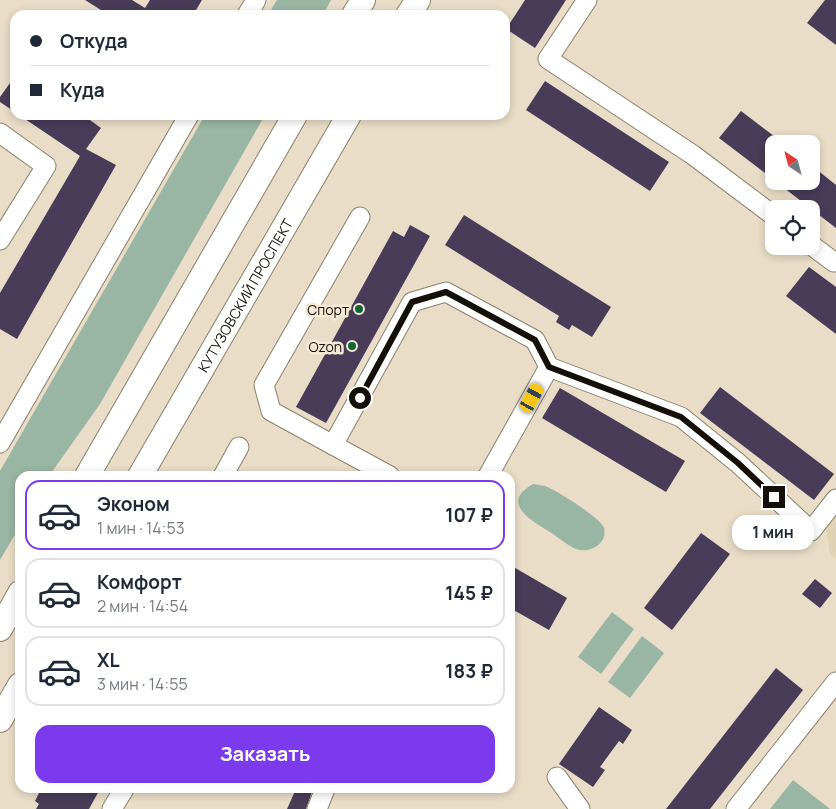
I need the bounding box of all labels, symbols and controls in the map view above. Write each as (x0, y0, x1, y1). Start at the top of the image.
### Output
text: Откуда (60, 28, 128, 54)
text: Куда (60, 77, 105, 103)
north arrow (765, 135, 820, 190)
map controls (765, 135, 820, 255)
button: locate (765, 200, 820, 255)
street label: КУТУЗОВСКИЙ ПРОСПЕКТ (193, 214, 297, 375)
place label: Спорт (307, 300, 349, 319)
marker: Спорт (353, 303, 365, 315)
place label: Ozon (308, 337, 342, 356)
marker: Ozon (346, 340, 358, 352)
car (518, 381, 545, 415)
route start (349, 387, 371, 409)
route end (763, 486, 785, 508)
text: Эконом (97, 491, 170, 517)
icon: car (37, 493, 82, 538)
text: 107 ₽ (445, 502, 493, 528)
callout: 1 мин (733, 514, 815, 550)
text: 1 мин · 14:53 (97, 517, 185, 539)
text: 1 мин (752, 521, 794, 543)
text: Комфорт (97, 569, 182, 595)
icon: car (37, 571, 82, 616)
text: 145 ₽ (445, 580, 493, 606)
text: 2 мин · 14:54 (97, 595, 188, 617)
text: XL (97, 647, 120, 673)
icon: car (37, 649, 82, 694)
text: 183 ₽ (445, 658, 493, 684)
text: 3 мин · 14:55 (97, 673, 188, 695)
button: Заказать (35, 725, 495, 783)

